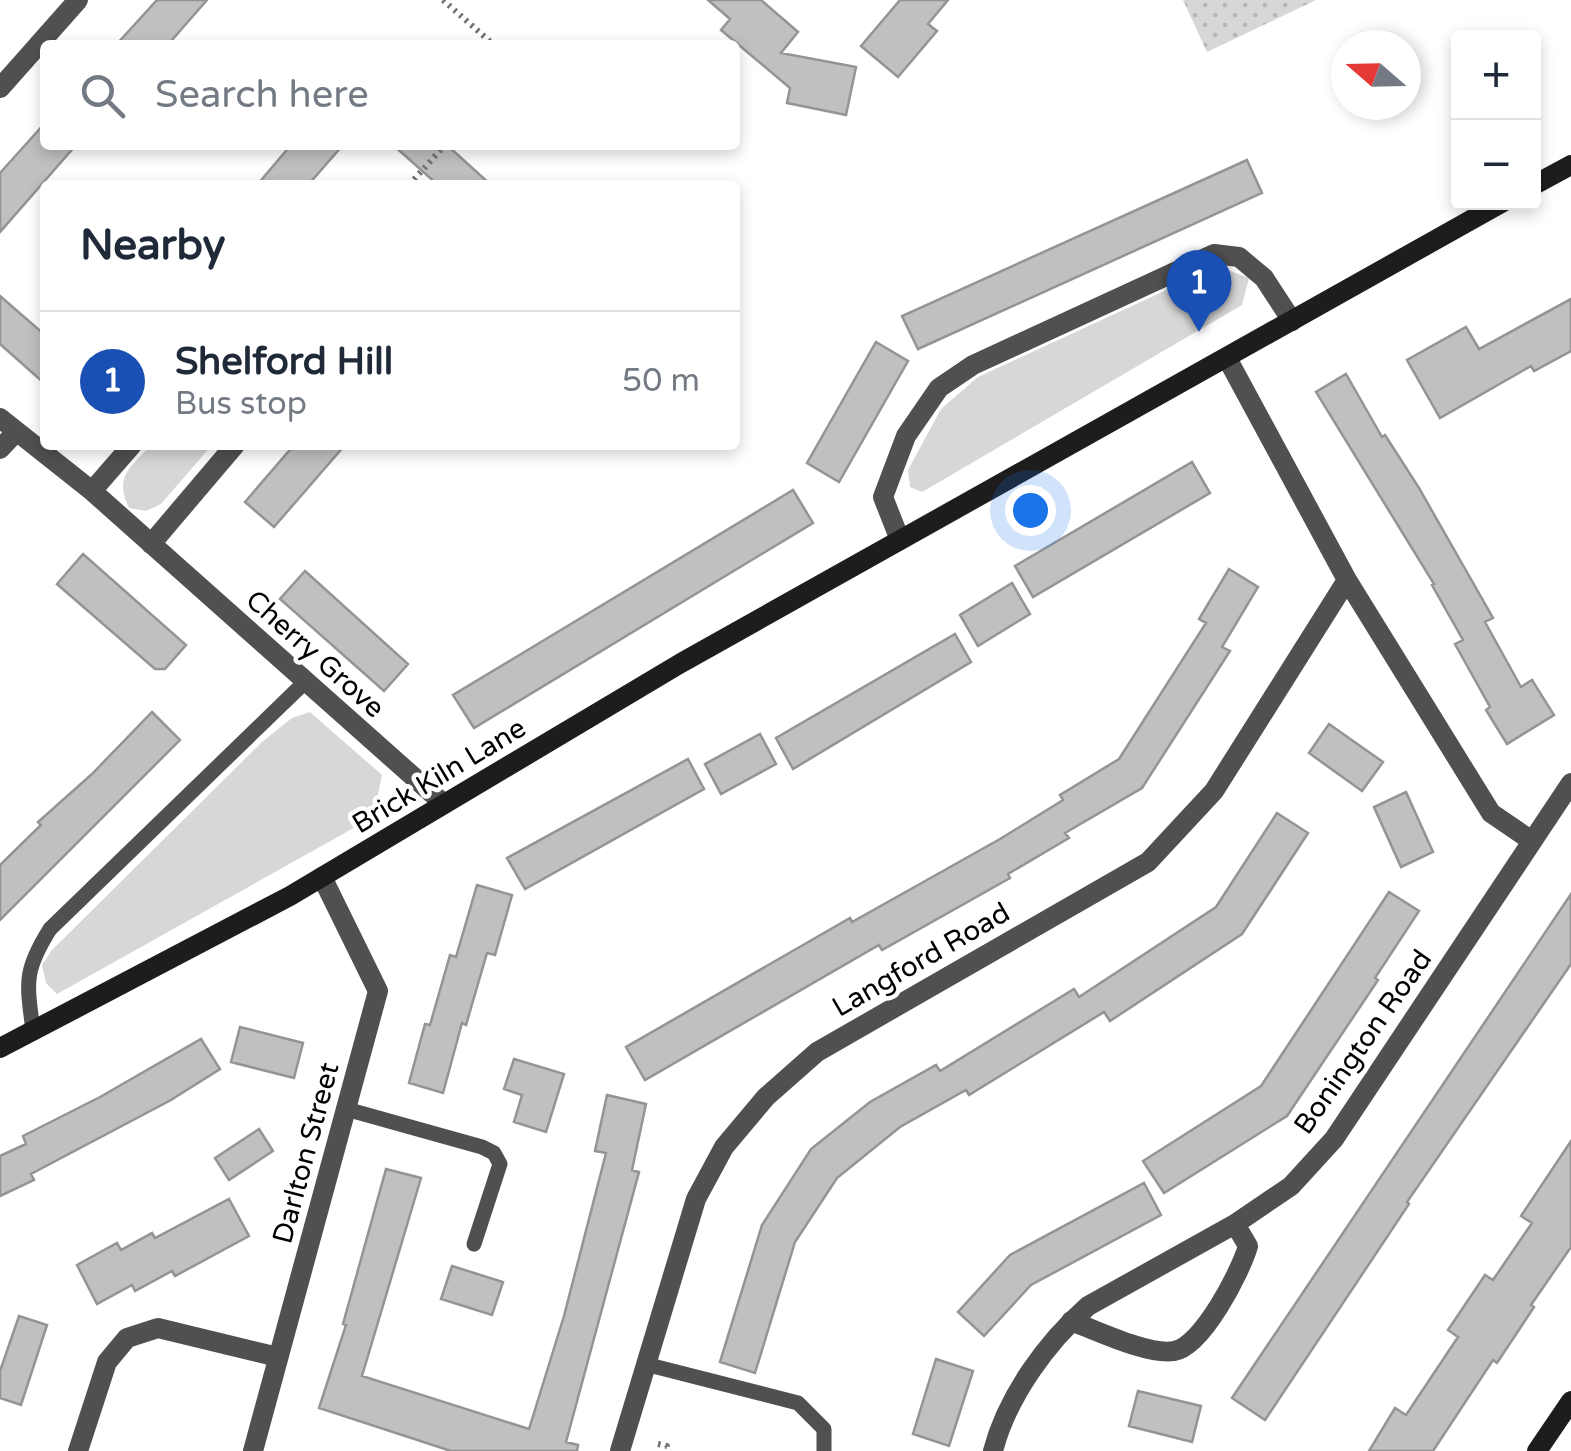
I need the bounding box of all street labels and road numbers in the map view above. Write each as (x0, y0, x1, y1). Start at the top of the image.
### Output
street label: Cherry Grove (239, 583, 391, 725)
street label: Brick Kiln Lane (346, 711, 532, 841)
street label: Langford Road (826, 896, 1016, 1024)
street label: Bonington Road (1287, 943, 1439, 1141)
street label: Darlton Street (266, 1058, 347, 1247)

